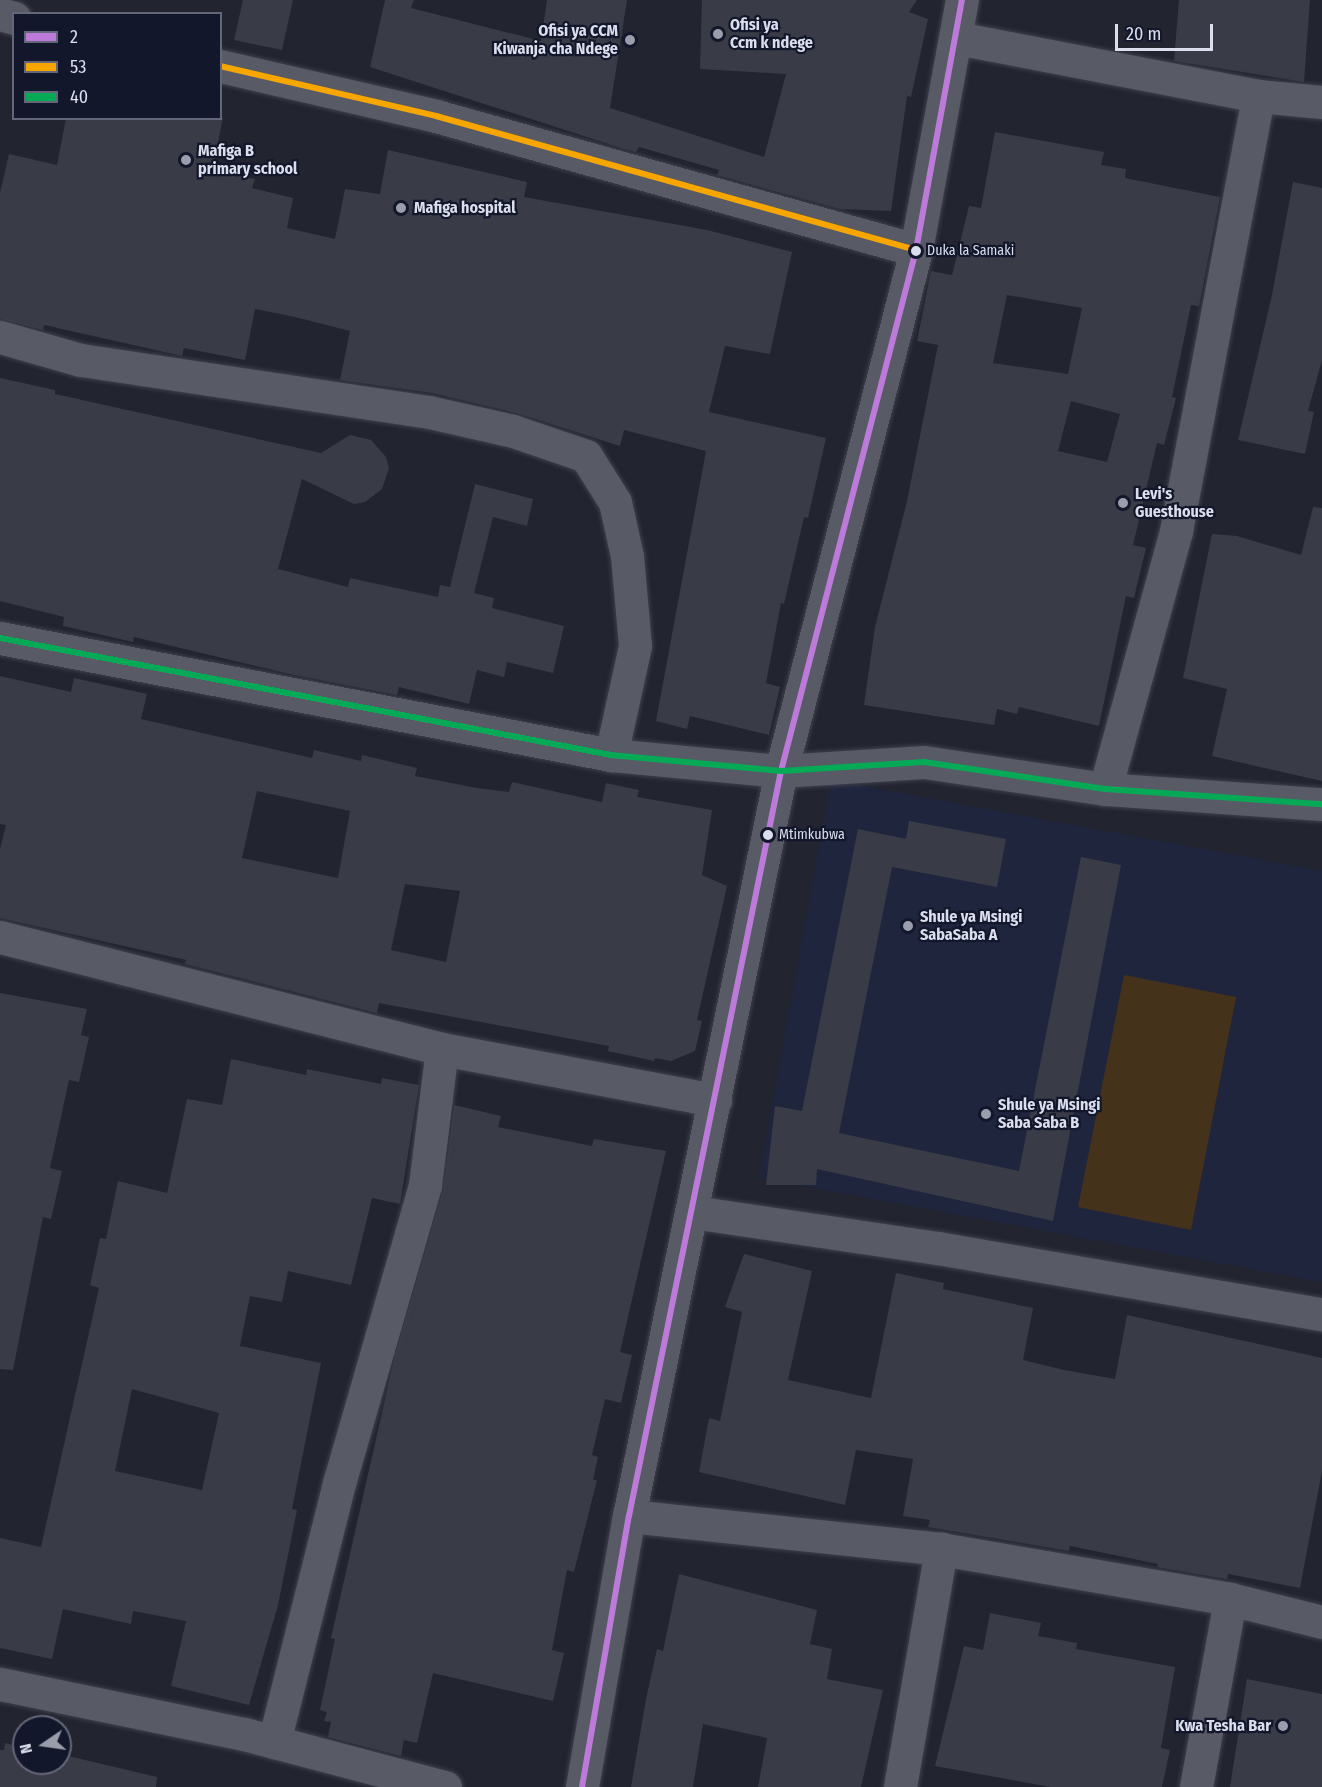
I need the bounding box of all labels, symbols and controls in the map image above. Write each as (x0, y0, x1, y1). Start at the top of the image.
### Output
legend (12, 12, 222, 120)
scale bar (1118, 12, 1216, 50)
place label: Ofisi ya Ccm k ndege (730, 15, 813, 53)
place label: Ofisi ya CCM Kiwanja cha Ndege (493, 21, 618, 59)
text: 20 m (1126, 23, 1161, 45)
text: 2 (70, 26, 78, 48)
marker: Ofisi ya Ccm k ndege (711, 27, 725, 41)
marker: Ofisi ya CCM Kiwanja cha Ndege (623, 33, 637, 47)
text: 53 (70, 56, 86, 78)
text: 40 (70, 86, 88, 108)
place label: Mafiga B primary school (198, 141, 297, 179)
marker: Mafiga B primary school (179, 153, 193, 167)
place label: Mafiga hospital (414, 198, 516, 218)
marker: Mafiga hospital (392, 199, 410, 217)
place label: Duka la Samaki (927, 243, 1014, 259)
marker: Duka la Samaki (910, 245, 922, 257)
place label: Levi's Guesthouse (1135, 484, 1214, 522)
marker: Levi's Guesthouse (1116, 496, 1130, 510)
place label: Mtimkubwa (779, 827, 845, 843)
marker: Mtimkubwa (762, 829, 774, 841)
place label: Shule ya Msingi SabaSaba A (920, 907, 1022, 945)
marker: Shule ya Msingi SabaSaba A (901, 919, 915, 933)
place label: Shule ya Msingi Saba Saba B (998, 1095, 1100, 1133)
marker: Shule ya Msingi Saba Saba B (979, 1107, 993, 1121)
north arrow (12, 1715, 72, 1775)
place label: Kwa Tesha Bar (1175, 1716, 1271, 1736)
marker: Kwa Tesha Bar (1276, 1719, 1290, 1733)
text: N (16, 1742, 36, 1756)

